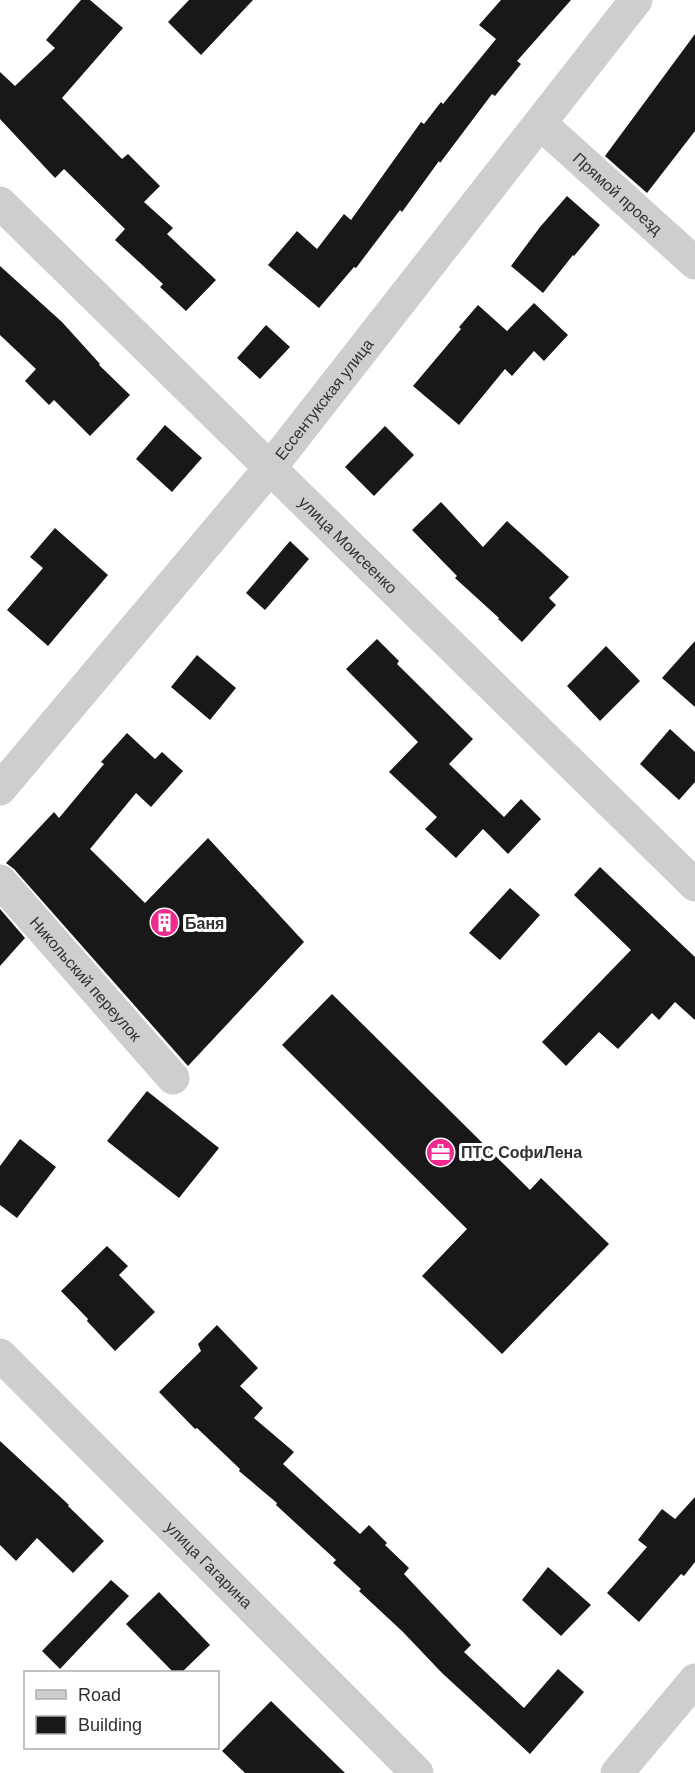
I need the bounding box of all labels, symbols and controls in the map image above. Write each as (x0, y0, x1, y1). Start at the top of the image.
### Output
street label: Прямой проезд (570, 149, 666, 239)
street label: Ессентукская улица (272, 336, 377, 463)
street label: улица Моисеенко (295, 493, 401, 597)
building icon: Баня (148, 907, 180, 939)
street label: Никольский переулок (26, 913, 145, 1045)
place label: Баня (185, 915, 224, 932)
office icon: ПТС СофиЛена (424, 1136, 456, 1168)
place label: ПТС СофиЛена (461, 1144, 582, 1161)
street label: улица Гагарина (162, 1518, 255, 1612)
legend (24, 1671, 219, 1749)
text: Road (78, 1685, 121, 1705)
text: Building (78, 1715, 142, 1735)

